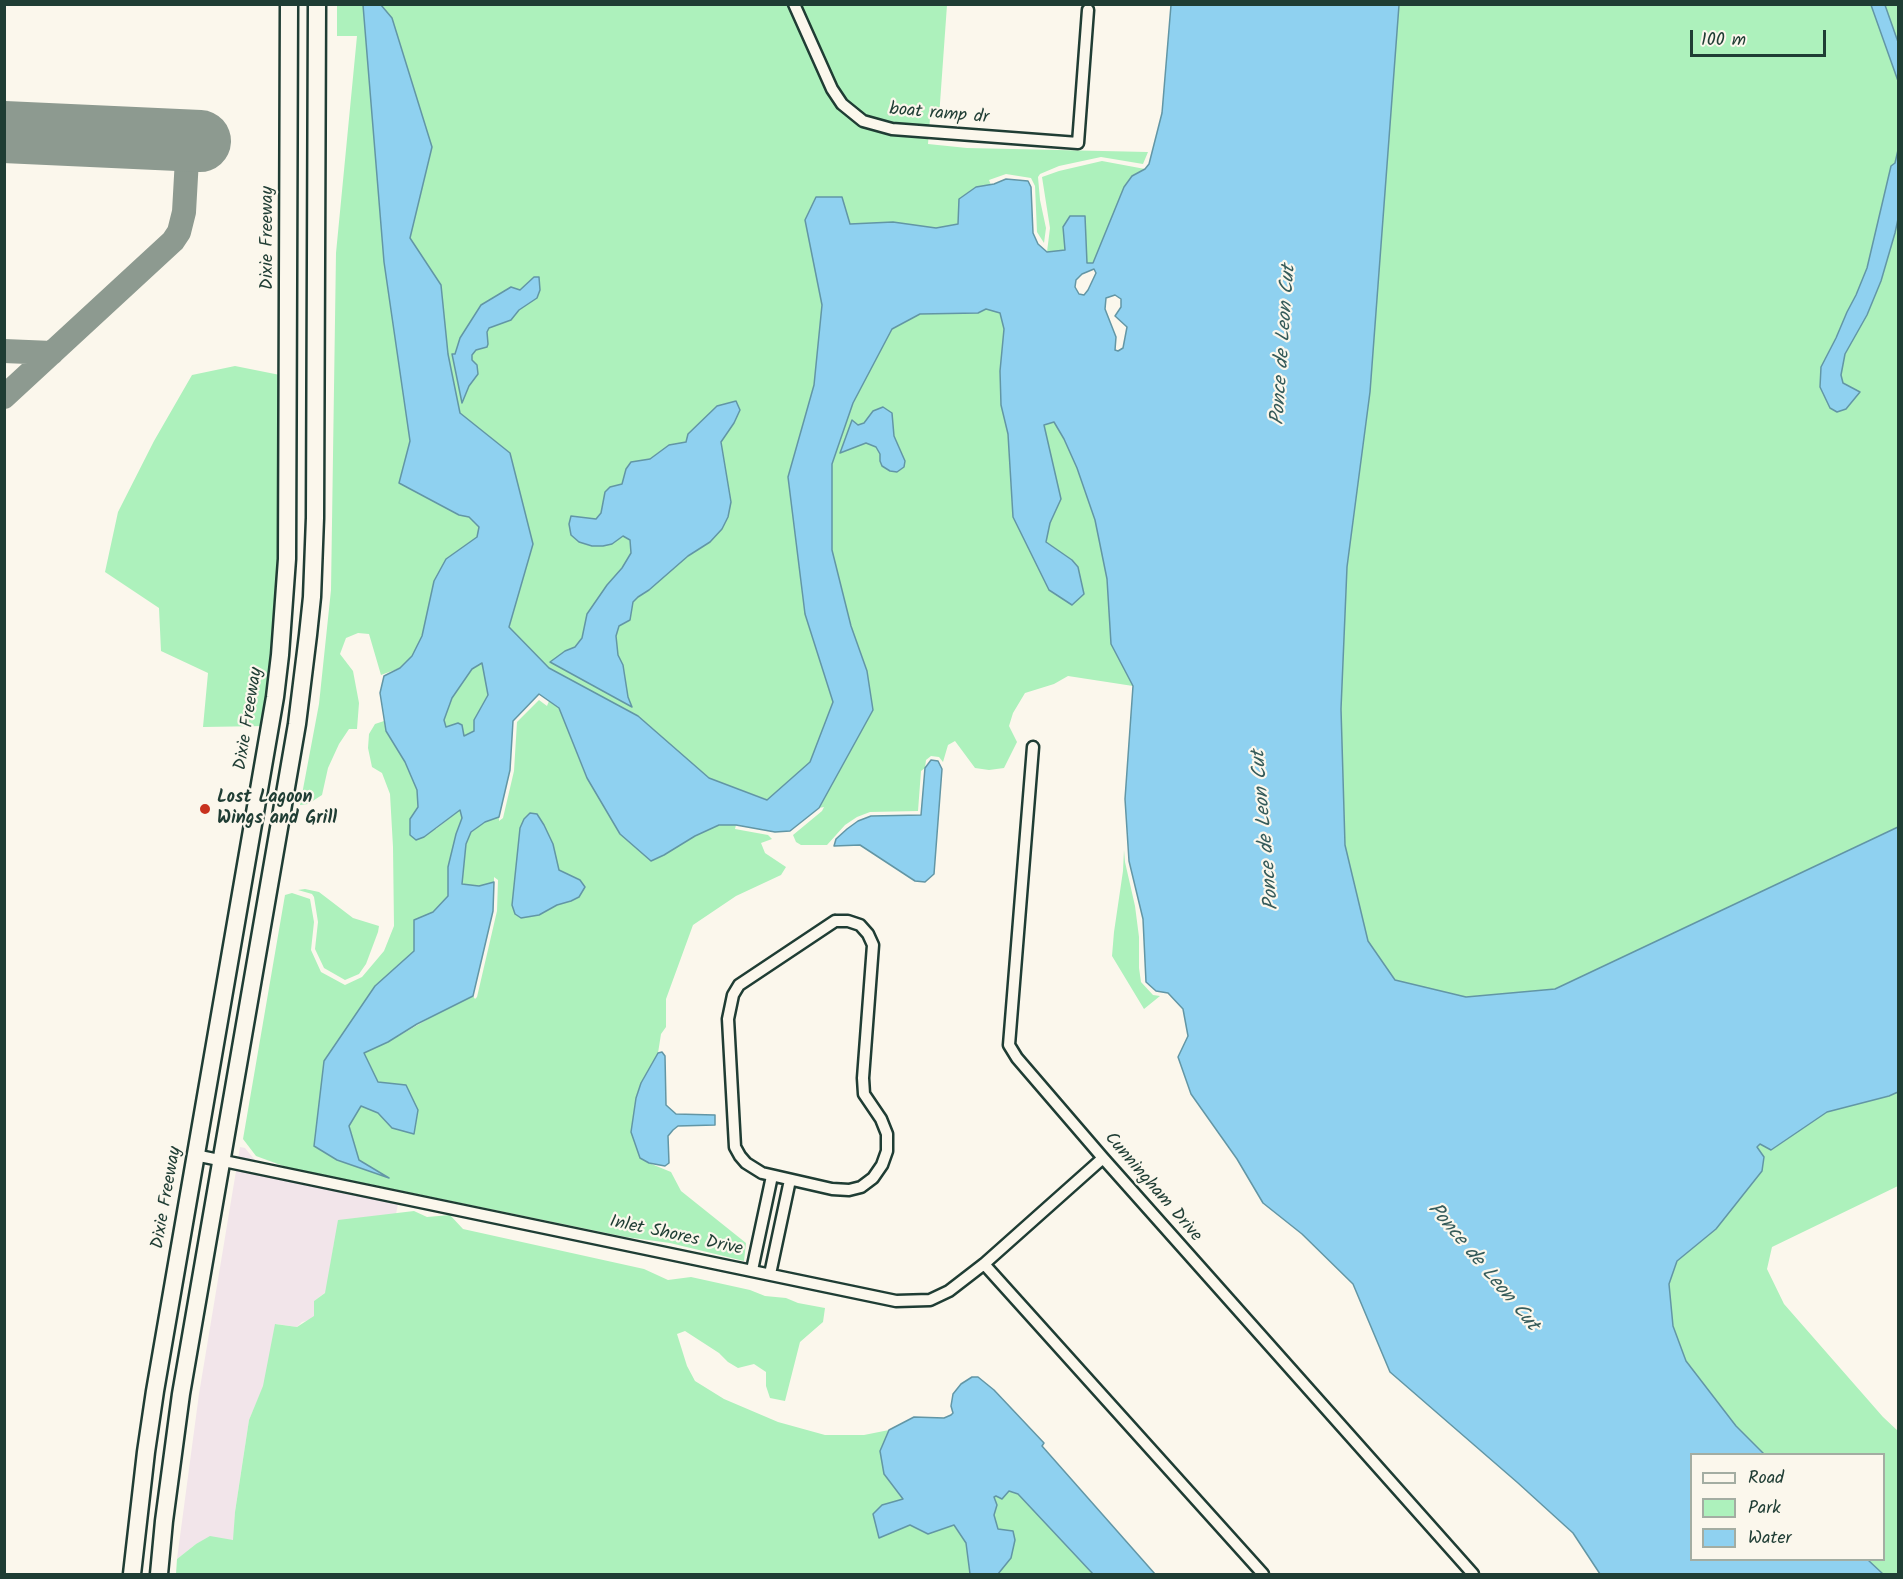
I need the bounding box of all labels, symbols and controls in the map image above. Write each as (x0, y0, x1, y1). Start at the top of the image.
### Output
scale bar (1693, 18, 1830, 56)
text: 100 m (1701, 26, 1746, 55)
street label: boat ramp dr (888, 100, 990, 130)
street label: Dixie Freeway (258, 186, 280, 290)
water label: Ponce de Leon Cut (1267, 264, 1303, 426)
street label: Dixie Freeway (231, 666, 269, 772)
water label: Ponce de Leon Cut (1248, 749, 1286, 911)
place label: Lost Lagoon Wings and Grill (217, 788, 337, 830)
marker: Lost Lagoon Wings and Grill (198, 802, 212, 816)
street label: Cunningham Drive (1099, 1129, 1205, 1247)
street label: Dixie Freeway (148, 1145, 188, 1251)
water label: Ponce de Leon Cut (1421, 1199, 1543, 1337)
street label: Inlet Shores Drive (607, 1212, 745, 1262)
legend (1690, 1453, 1885, 1561)
text: Road (1748, 1464, 1784, 1493)
text: Park (1748, 1494, 1781, 1523)
text: Water (1748, 1524, 1792, 1553)

